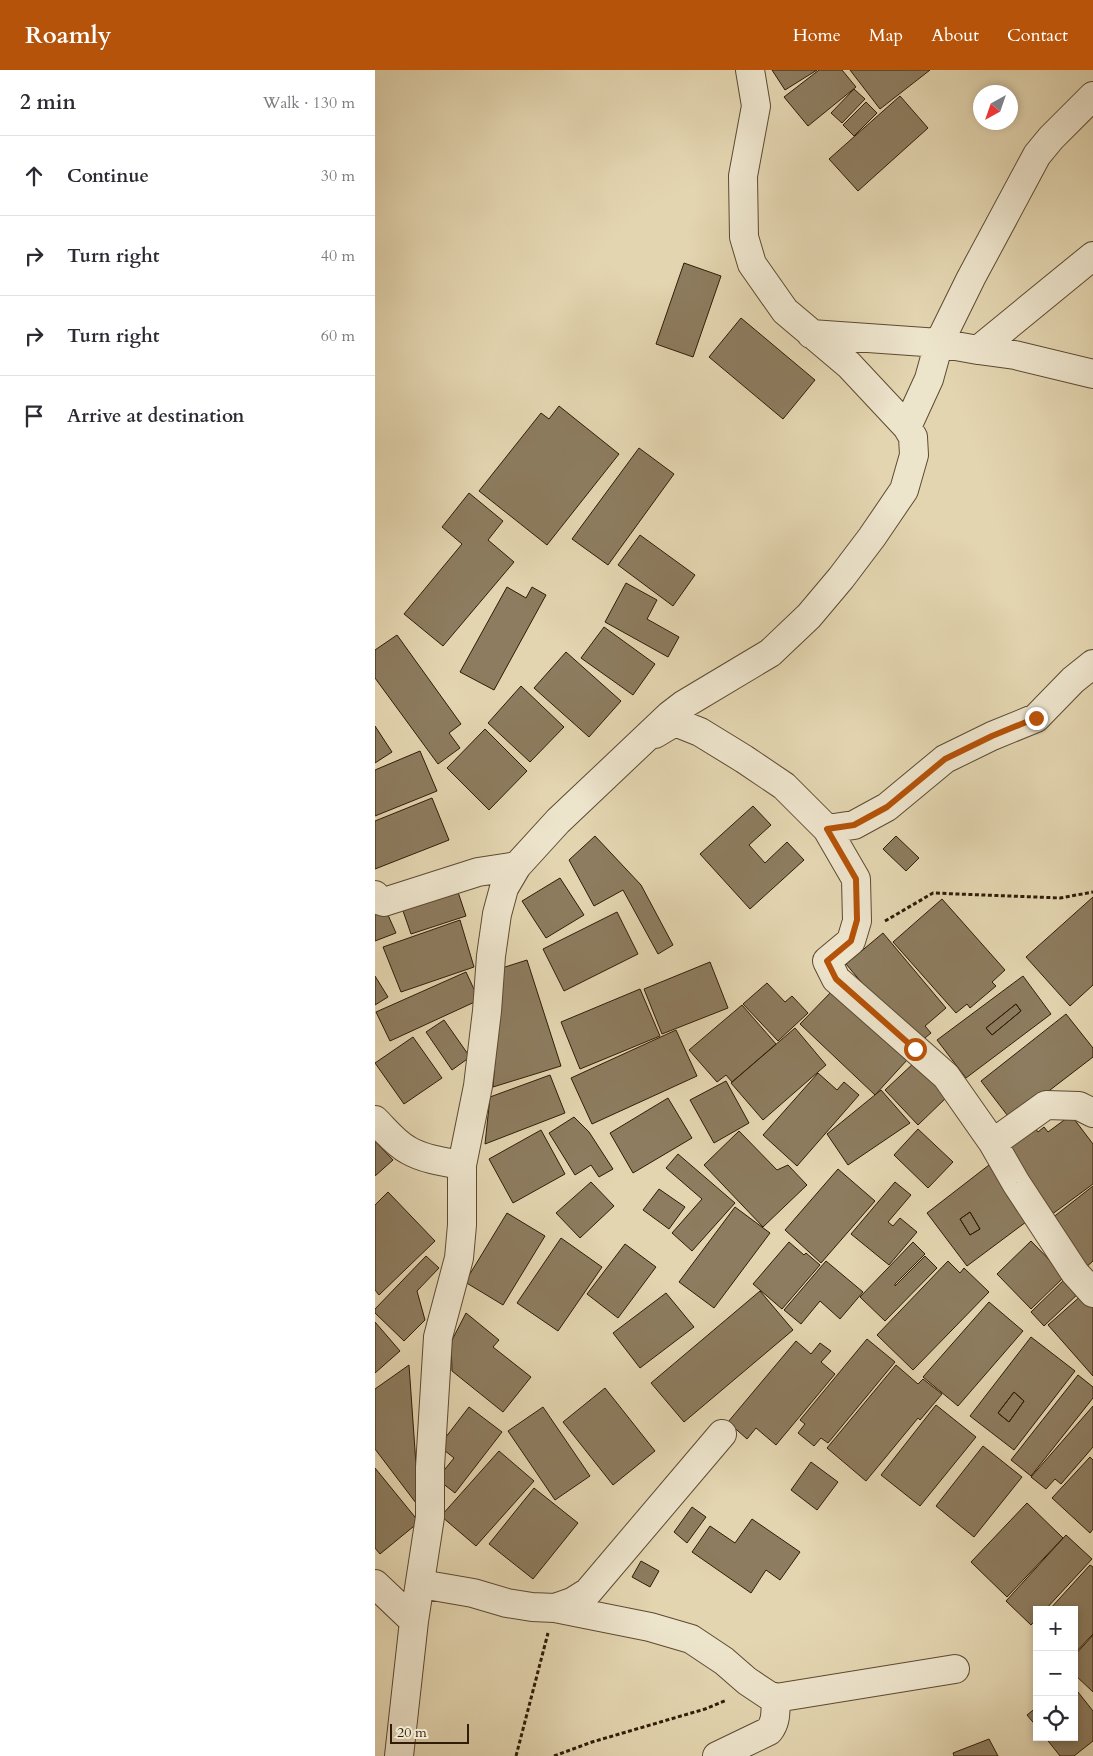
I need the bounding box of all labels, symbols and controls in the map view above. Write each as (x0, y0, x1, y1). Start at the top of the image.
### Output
text: Roamly (25, 19, 111, 52)
text: Home (793, 23, 841, 48)
text: Map (869, 23, 903, 48)
text: About (931, 23, 979, 48)
text: Contact (1007, 23, 1068, 48)
north arrow (973, 85, 1018, 130)
text: 2 min (20, 88, 76, 117)
text: Walk · 130 m (263, 92, 355, 114)
icon: ahead (20, 162, 48, 190)
text: Continue (67, 163, 149, 189)
text: 30 m (321, 165, 355, 187)
icon: right (20, 242, 48, 270)
text: Turn right (67, 243, 159, 269)
text: 40 m (321, 245, 355, 267)
icon: right (20, 322, 48, 350)
text: Turn right (67, 323, 159, 349)
text: 60 m (321, 325, 355, 347)
icon: arrive (20, 402, 48, 430)
text: Arrive at destination (67, 403, 244, 429)
route end (1025, 707, 1048, 730)
route start (904, 1038, 927, 1061)
map controls (1033, 1606, 1078, 1741)
button: + (1033, 1606, 1078, 1651)
button: − (1033, 1651, 1078, 1696)
button: locate (1033, 1696, 1078, 1741)
scale bar (390, 1721, 469, 1744)
text: 20 m (397, 1723, 427, 1742)

